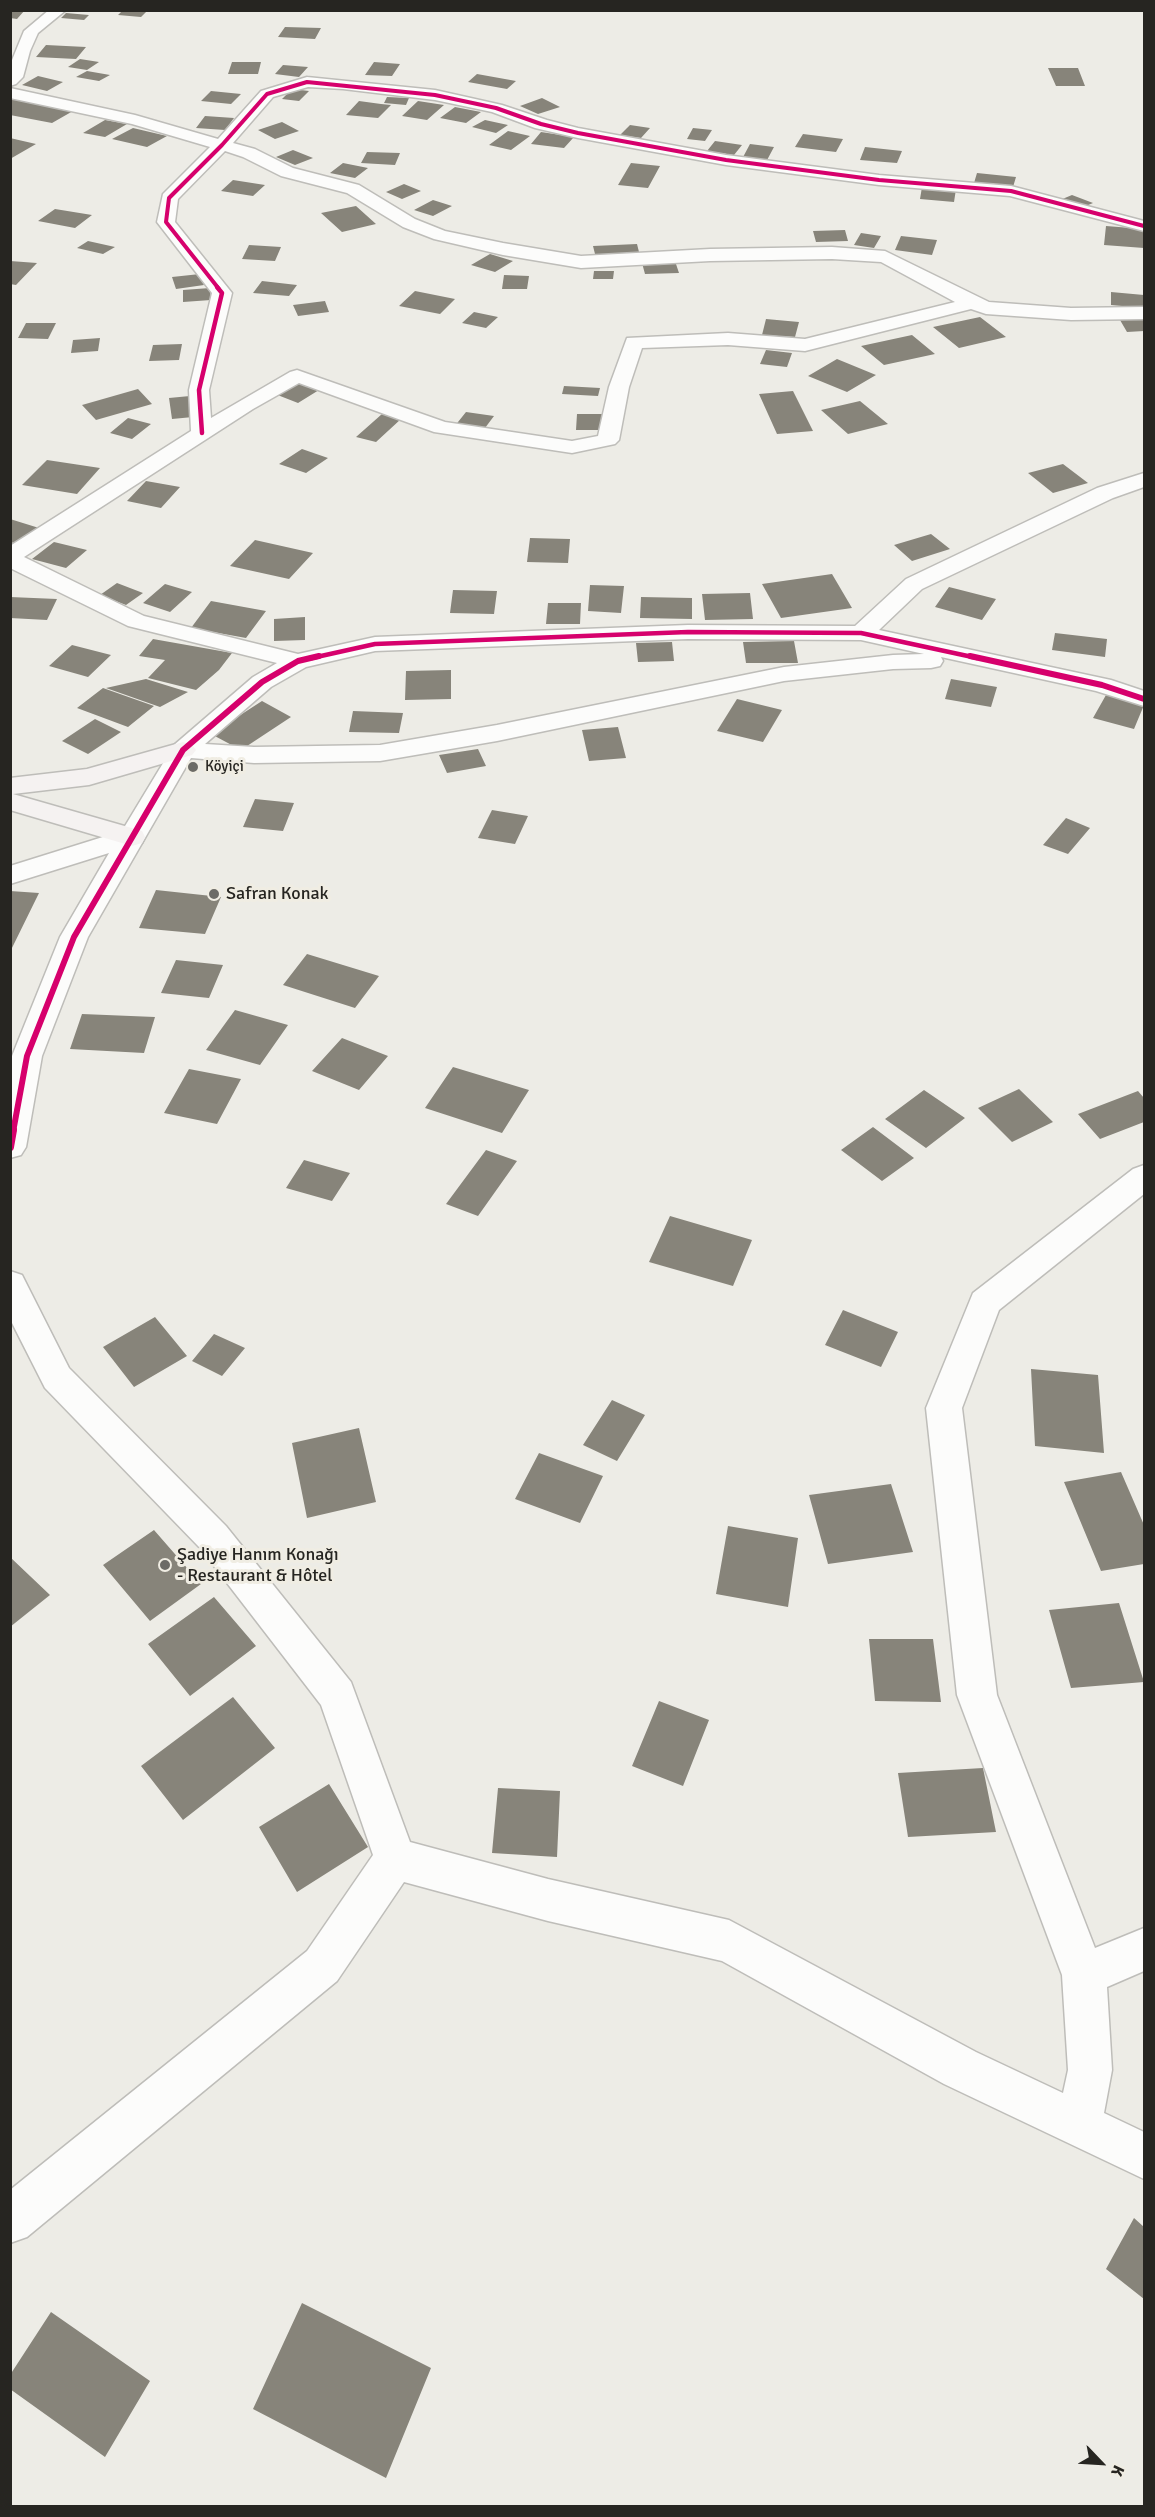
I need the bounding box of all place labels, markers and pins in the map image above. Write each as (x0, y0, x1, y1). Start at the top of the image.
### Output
place label: Köyiçi (205, 758, 244, 776)
marker: Köyiçi (186, 760, 200, 774)
place label: Safran Konak (226, 883, 329, 905)
marker: Safran Konak (207, 887, 221, 901)
place label: Şadiye Hanım Konağı - Restaurant & Hôtel (177, 1544, 339, 1586)
marker: Şadiye Hanım Konağı - Restaurant & Hôtel (158, 1558, 172, 1572)

